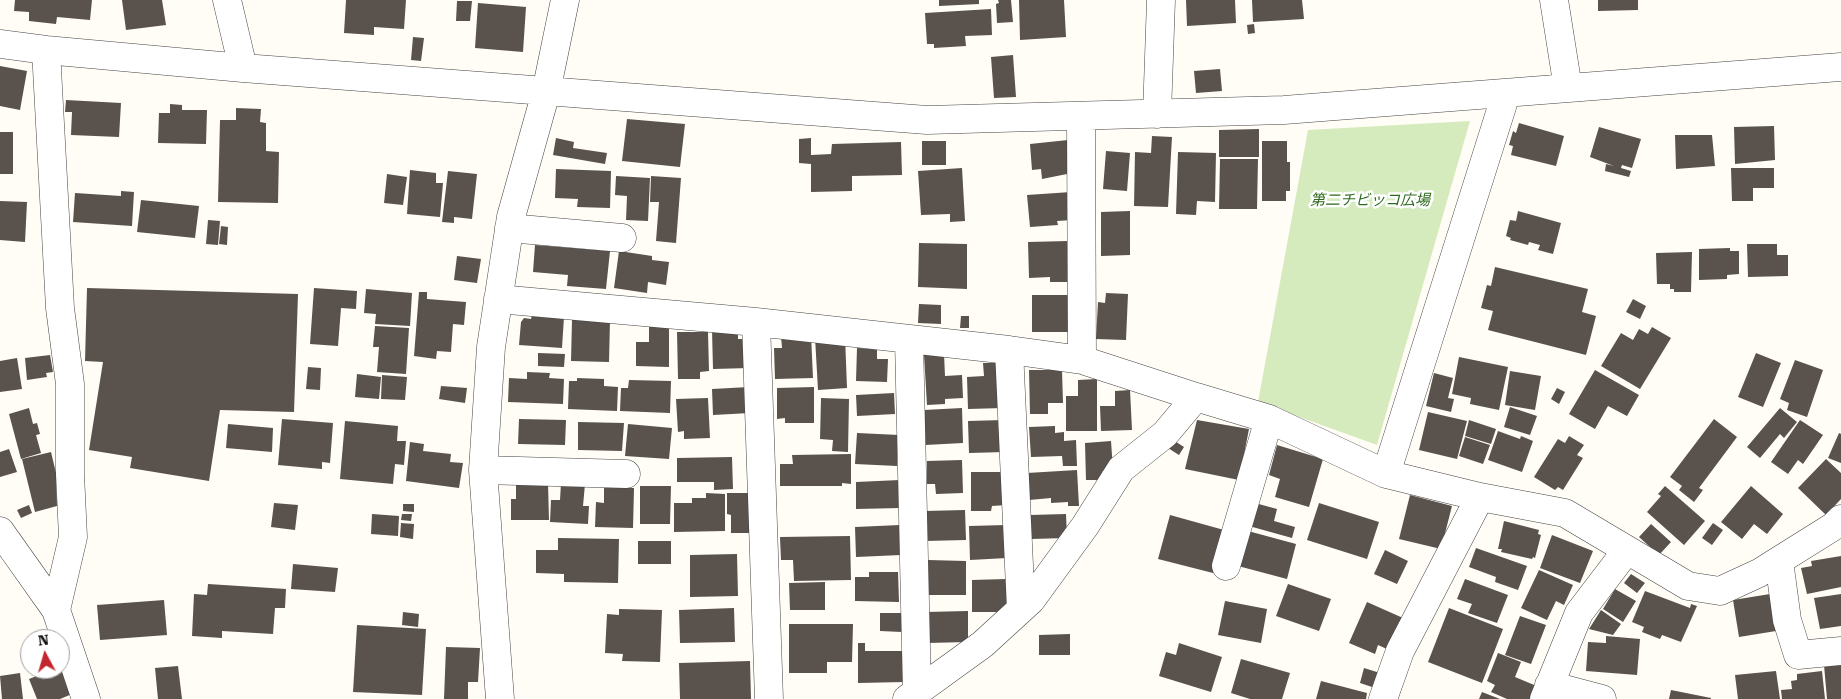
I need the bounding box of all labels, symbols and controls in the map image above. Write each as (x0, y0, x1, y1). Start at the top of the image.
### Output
park label: 第二チビッコ広場 (1310, 192, 1430, 210)
north arrow (20, 629, 70, 679)
text: N (37, 632, 50, 649)

